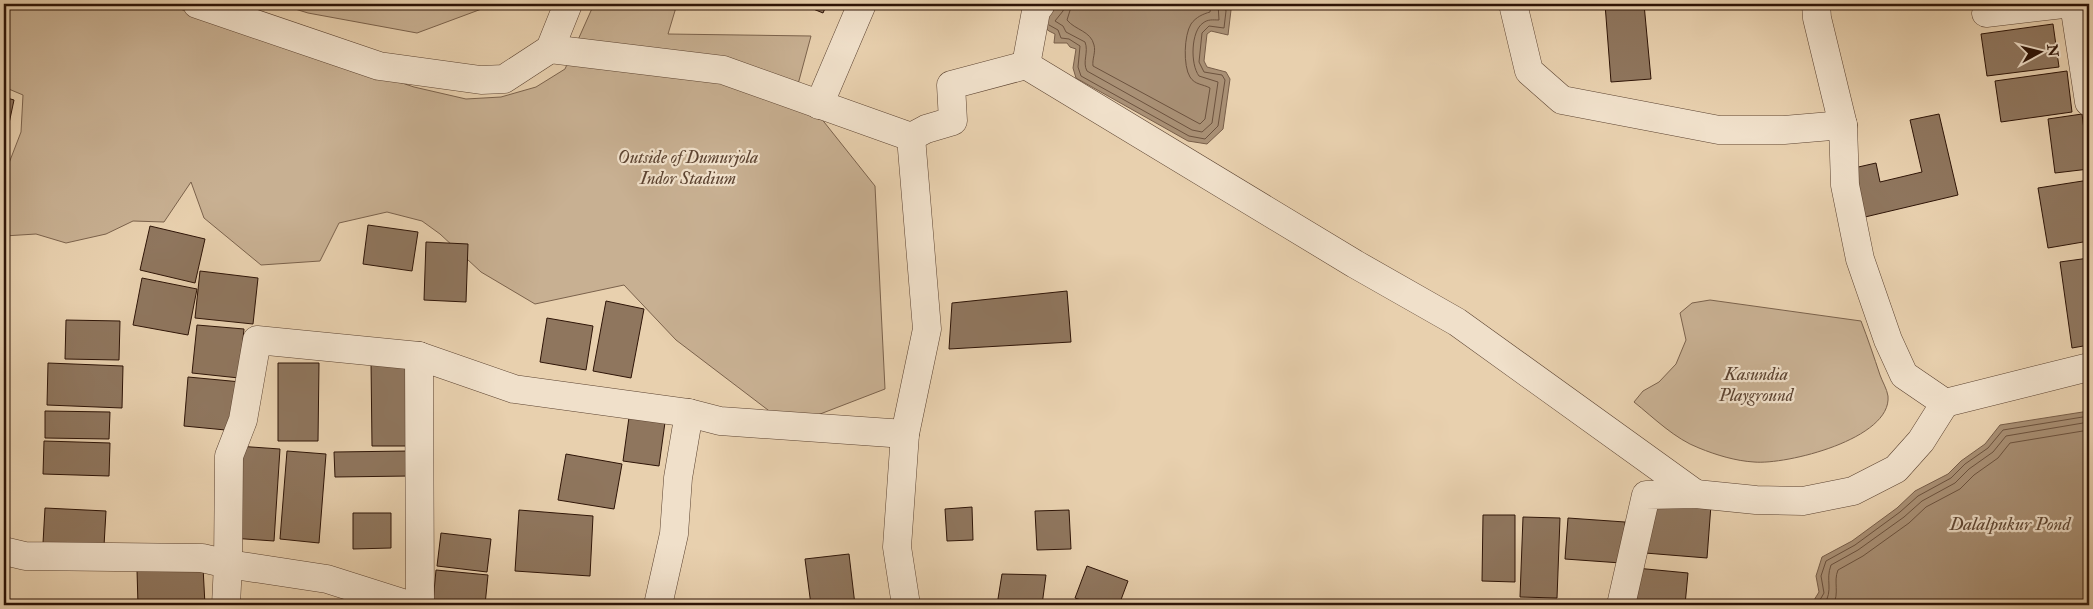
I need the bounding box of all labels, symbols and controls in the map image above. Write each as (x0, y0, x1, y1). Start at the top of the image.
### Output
north arrow (2016, 28, 2066, 78)
text: N (2043, 42, 2062, 58)
park label: Outside of Dumurjola Indor Stadium (618, 146, 758, 190)
park label: Kasundia Playground (1718, 363, 1795, 407)
water label: Dalalpukur Pond (1948, 512, 2072, 536)

